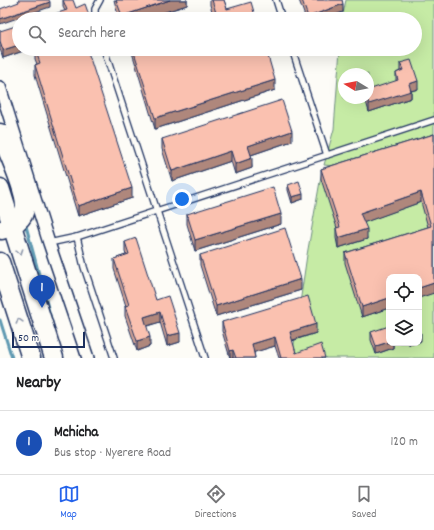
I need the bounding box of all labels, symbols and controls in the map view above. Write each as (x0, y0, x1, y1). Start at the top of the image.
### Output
search box (12, 12, 422, 56)
icon: search (26, 23, 48, 45)
text: Search here (58, 23, 126, 45)
north arrow (338, 68, 374, 104)
your location (172, 189, 192, 209)
one-way arrow (15, 249, 24, 256)
map controls (386, 274, 422, 346)
button: locate (386, 274, 422, 310)
pin: 1 (29, 275, 55, 308)
button: layers (386, 310, 422, 346)
one-way arrow (15, 318, 24, 325)
scale bar (12, 330, 85, 349)
text: 50 m (18, 331, 39, 347)
text: Nearby (16, 372, 60, 396)
text: Mchicha (54, 422, 98, 444)
text: 1 (28, 433, 30, 452)
text: 120 m (390, 433, 418, 452)
text: Bus stop · Nyerere Road (54, 444, 171, 463)
tab: Map (58, 483, 80, 523)
tab: Directions (195, 483, 237, 523)
tab: Saved (352, 483, 376, 523)

